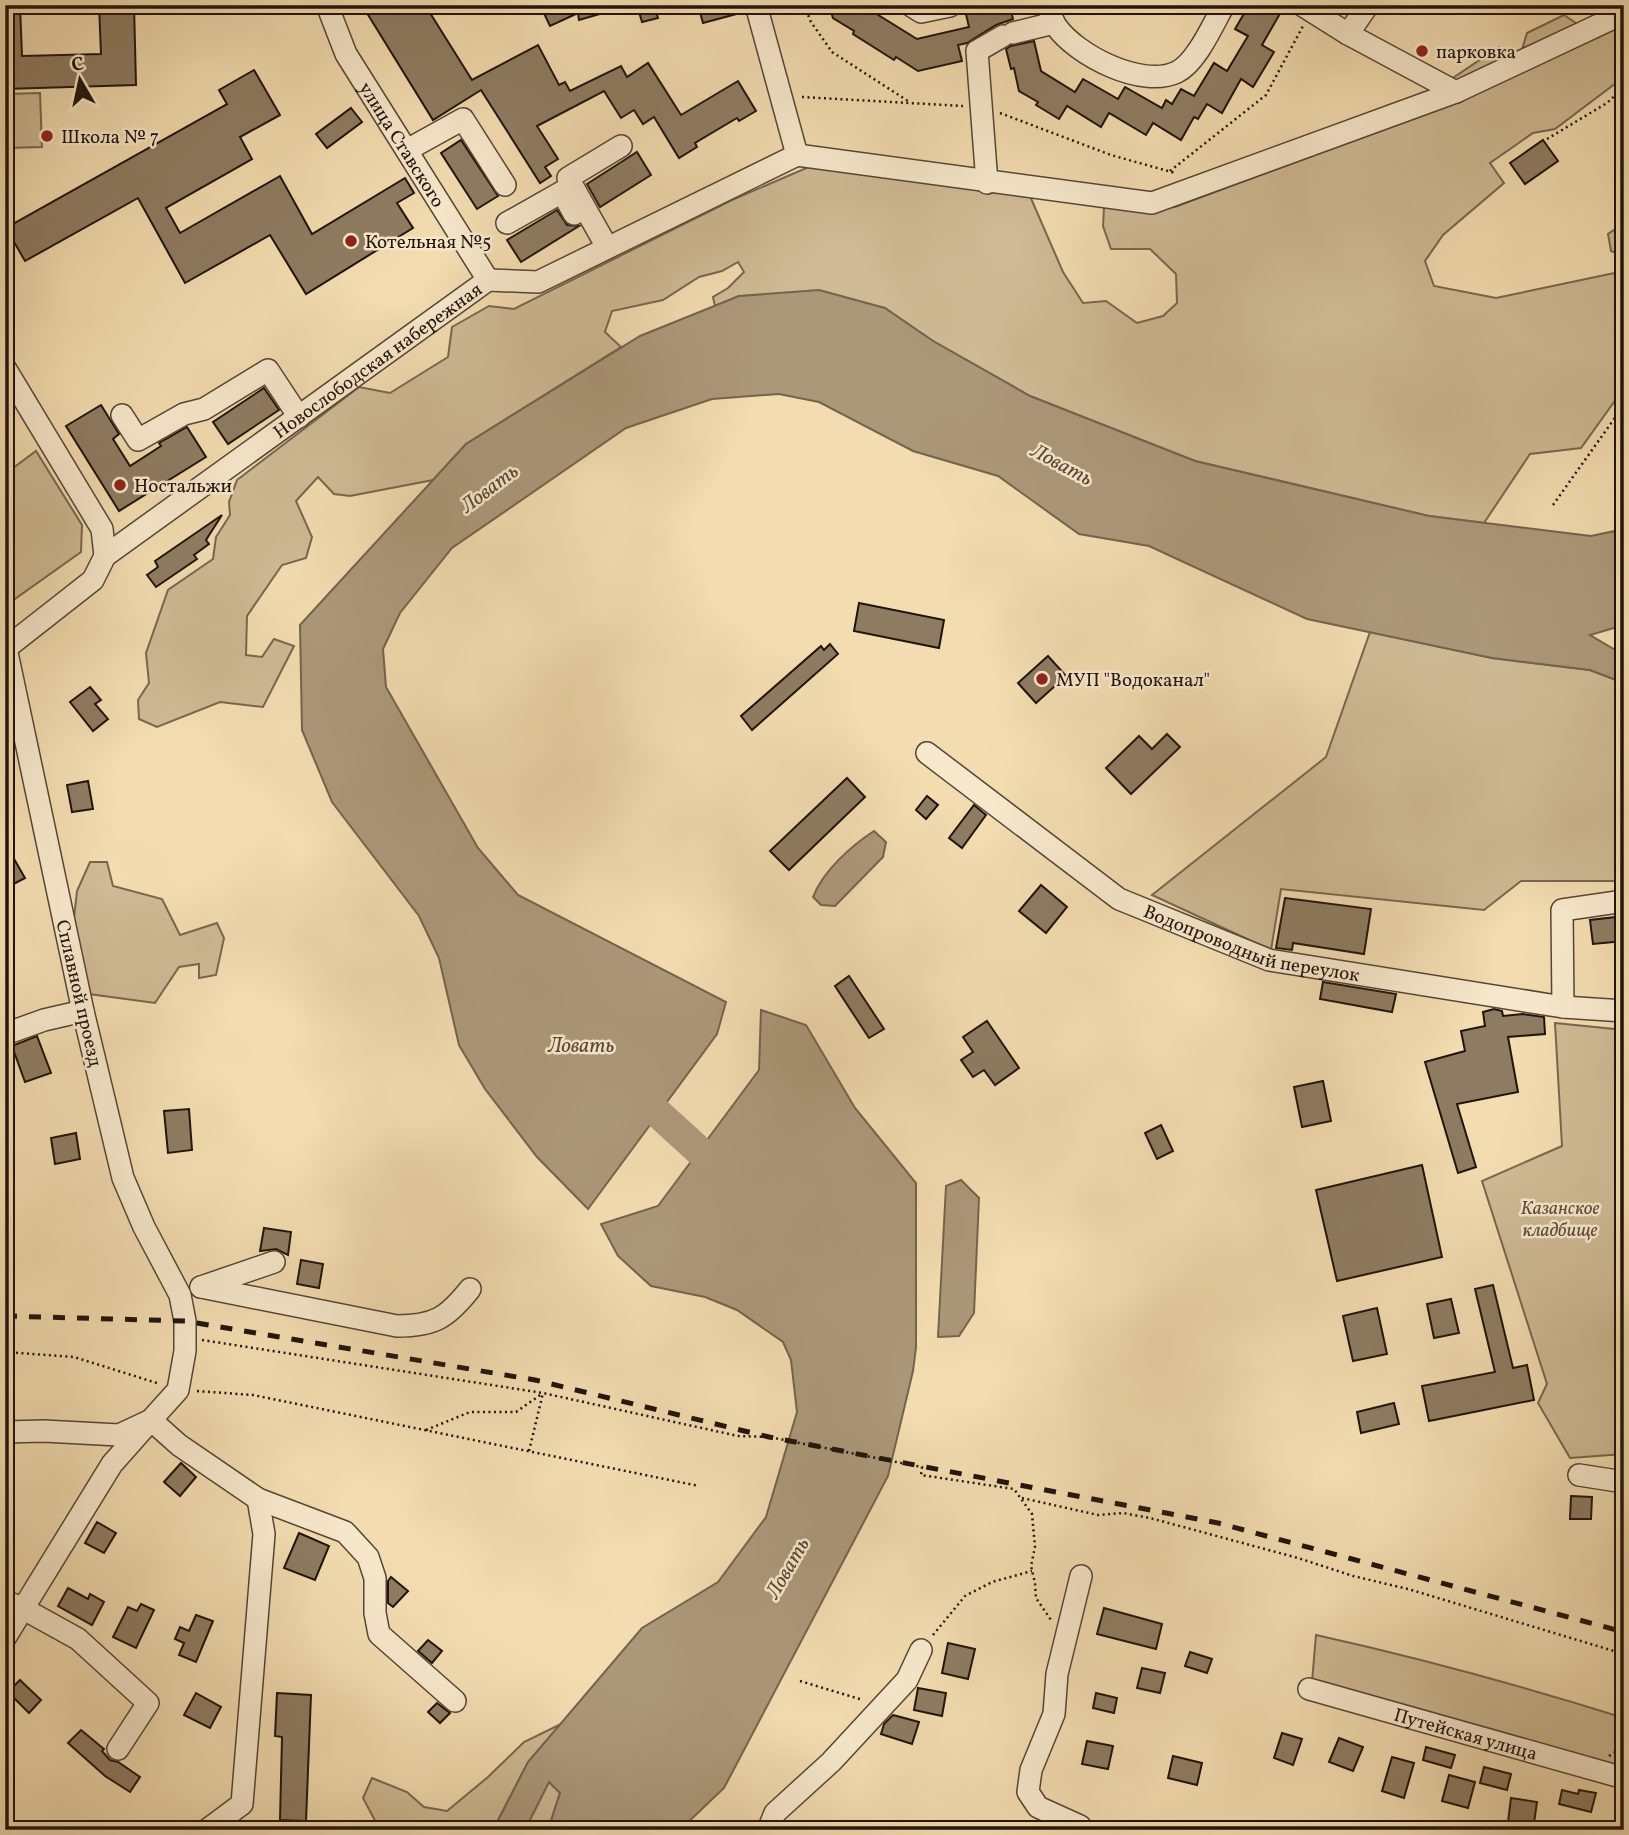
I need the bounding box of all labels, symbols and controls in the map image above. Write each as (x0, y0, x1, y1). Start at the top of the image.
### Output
place label: парковка (1436, 40, 1516, 66)
marker: парковка (1414, 43, 1430, 59)
north arrow (46, 46, 116, 116)
text: С (70, 51, 86, 79)
street label: улица Ставского (352, 77, 450, 213)
place label: Школа № 7 (61, 125, 159, 151)
marker: Школа № 7 (39, 128, 55, 144)
place label: Котельная №5 (365, 230, 491, 256)
marker: Котельная №5 (343, 233, 359, 249)
street label: Новослободская набережная (268, 277, 488, 446)
water label: Ловать (1024, 437, 1098, 494)
water label: Ловать (454, 458, 525, 521)
place label: Ностальжи (134, 474, 232, 500)
marker: Ностальжи (112, 477, 128, 493)
place label: МУП "Водоканал" (1056, 668, 1210, 694)
marker: МУП "Водоканал" (1034, 671, 1050, 687)
street label: Водопроводный переулок (1139, 899, 1361, 989)
street label: Сплавной проезд (49, 917, 108, 1070)
water label: Ловать (547, 1032, 614, 1061)
park label: Казанское кладбище (1521, 1196, 1600, 1244)
water label: Ловать (759, 1533, 818, 1605)
street label: Путейская улица (1390, 1703, 1540, 1768)

